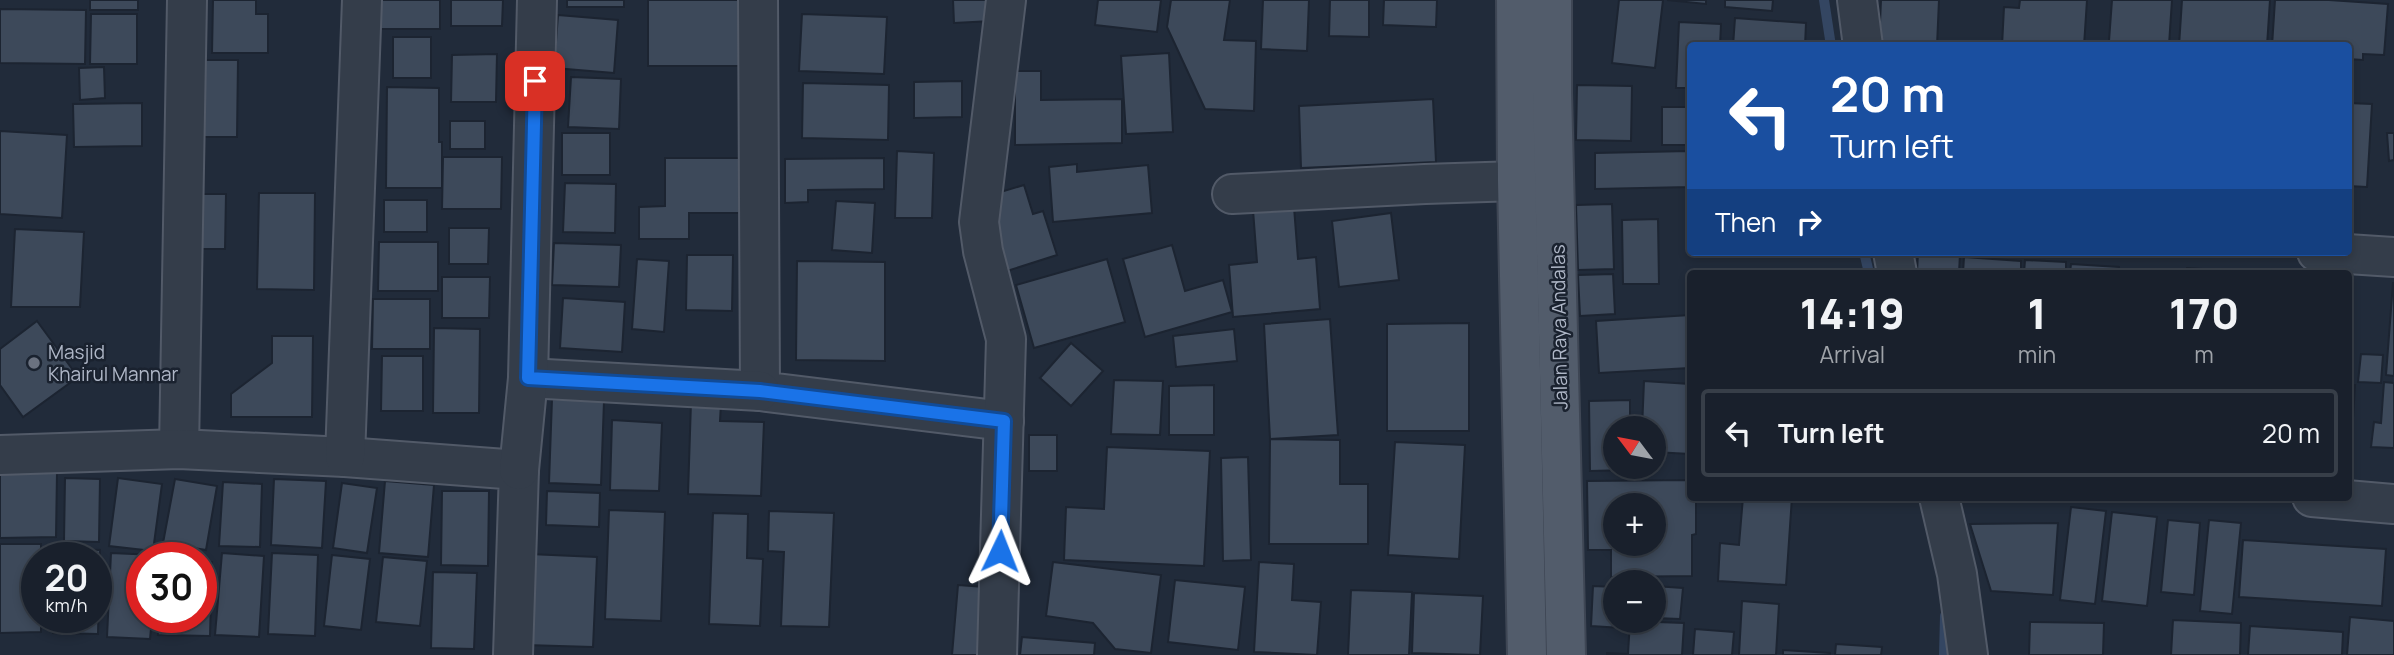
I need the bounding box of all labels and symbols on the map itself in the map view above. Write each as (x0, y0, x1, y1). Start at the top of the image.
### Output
pin (505, 51, 565, 111)
street label: Jalan Raya Andalas (1545, 244, 1573, 410)
place label: Masjid Khairul Mannar (48, 339, 179, 387)
marker: Masjid Khairul Mannar (26, 355, 42, 371)
north arrow (1603, 416, 1666, 480)
position arrow (963, 514, 1037, 588)
speed limit sign: 30 (126, 542, 217, 633)

